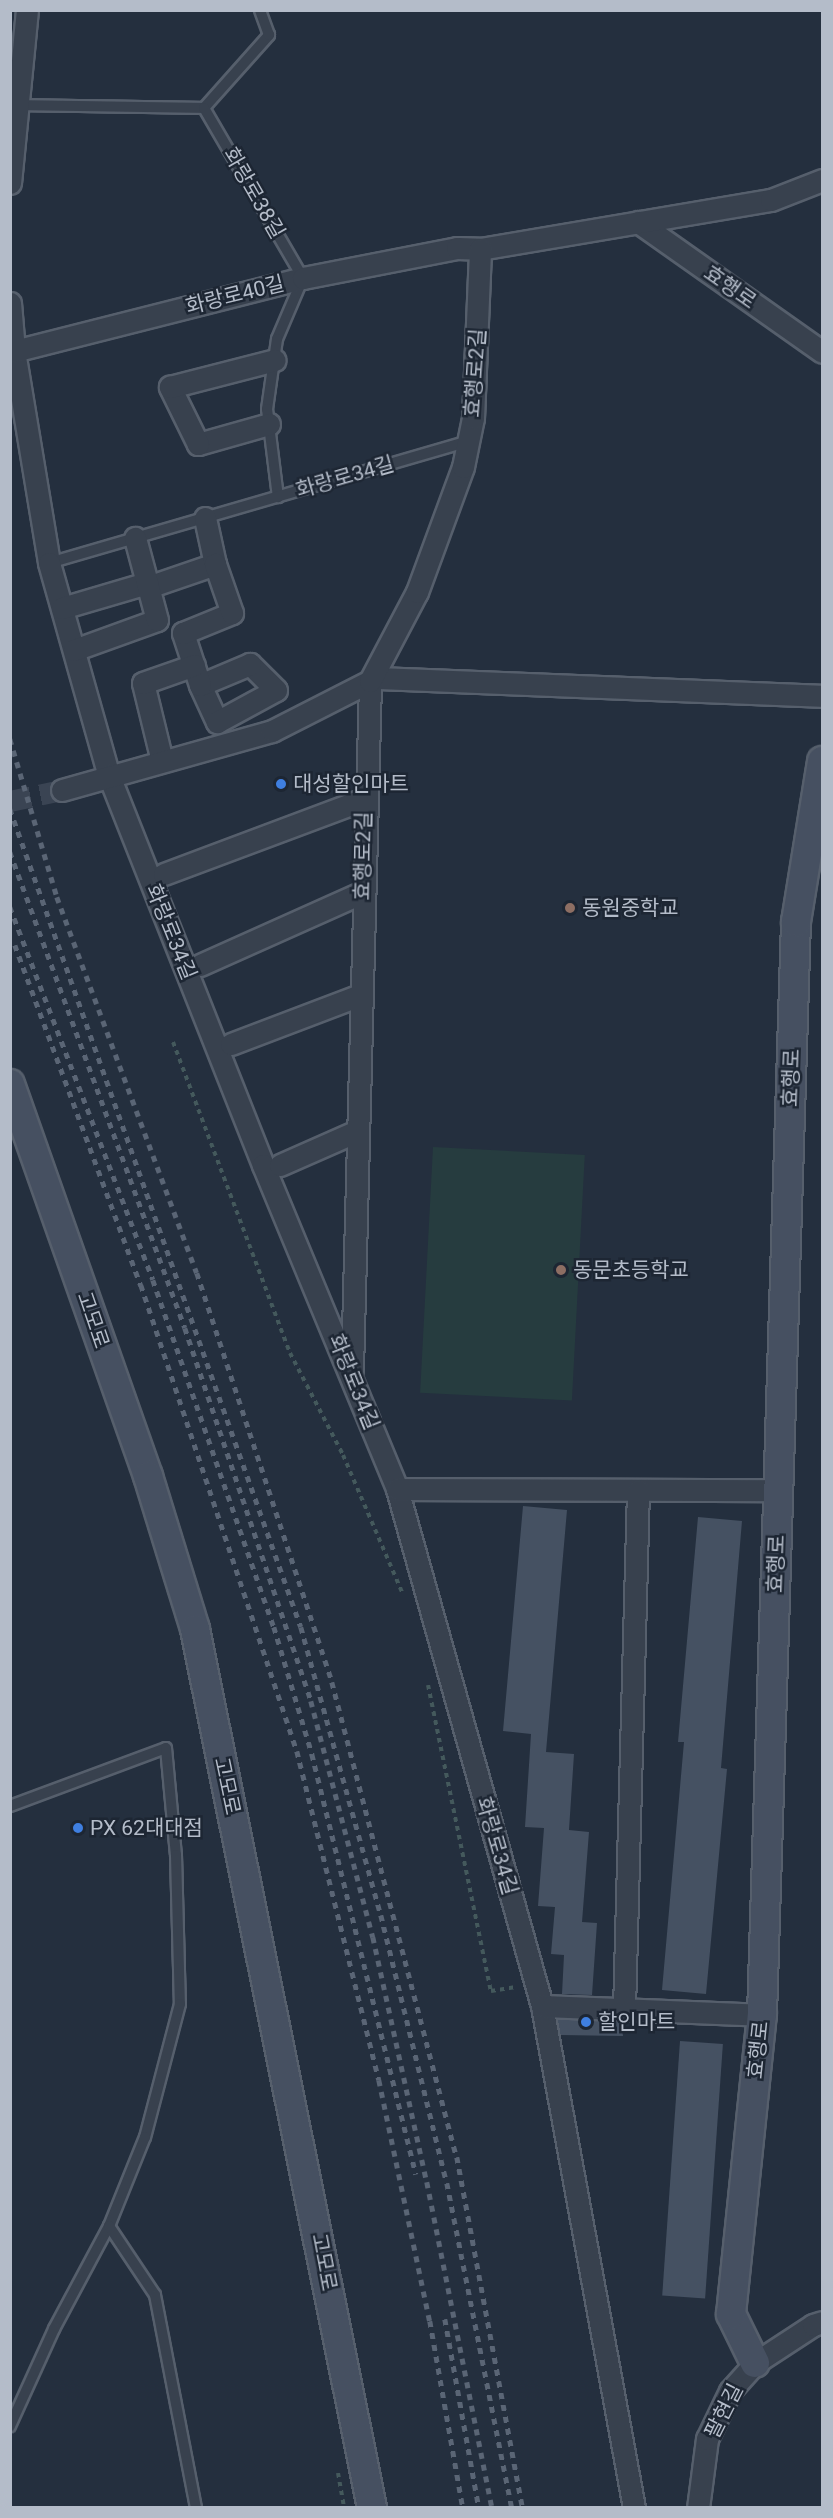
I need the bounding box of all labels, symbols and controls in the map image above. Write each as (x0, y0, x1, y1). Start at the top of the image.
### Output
street label: 화랑로38길 (218, 143, 290, 243)
street label: 효행로 (699, 260, 761, 314)
street label: 화랑로40길 (183, 271, 287, 319)
street label: 효행로2길 (459, 328, 491, 418)
street label: 화랑로34길 (293, 451, 397, 503)
place label: 대성할인마트 (293, 771, 409, 797)
marker: 대성할인마트 (274, 777, 288, 791)
street label: 효행로2길 (350, 811, 376, 901)
street label: 화랑로34길 (140, 881, 202, 983)
place label: 동원중학교 (582, 895, 679, 921)
marker: 동원중학교 (563, 901, 577, 915)
street label: 효행로 (777, 1049, 805, 1107)
place label: 동문초등학교 (573, 1257, 689, 1283)
marker: 동문초등학교 (554, 1263, 568, 1277)
street label: 고모로 (72, 1288, 114, 1352)
street label: 화랑로34길 (323, 1331, 385, 1433)
street label: 효행로 (762, 1535, 790, 1593)
street label: 고모로 (209, 1755, 245, 1817)
street label: 화랑로34길 (471, 1794, 523, 1898)
place label: PX 62대대점 (90, 1815, 203, 1841)
marker: PX 62대대점 (71, 1821, 85, 1835)
place label: 할인마트 (598, 2009, 675, 2035)
marker: 할인마트 (579, 2015, 593, 2029)
street label: 효행로 (742, 2020, 774, 2080)
street label: 고모로 (306, 2231, 342, 2293)
street label: 팔현길 (700, 2379, 748, 2443)

